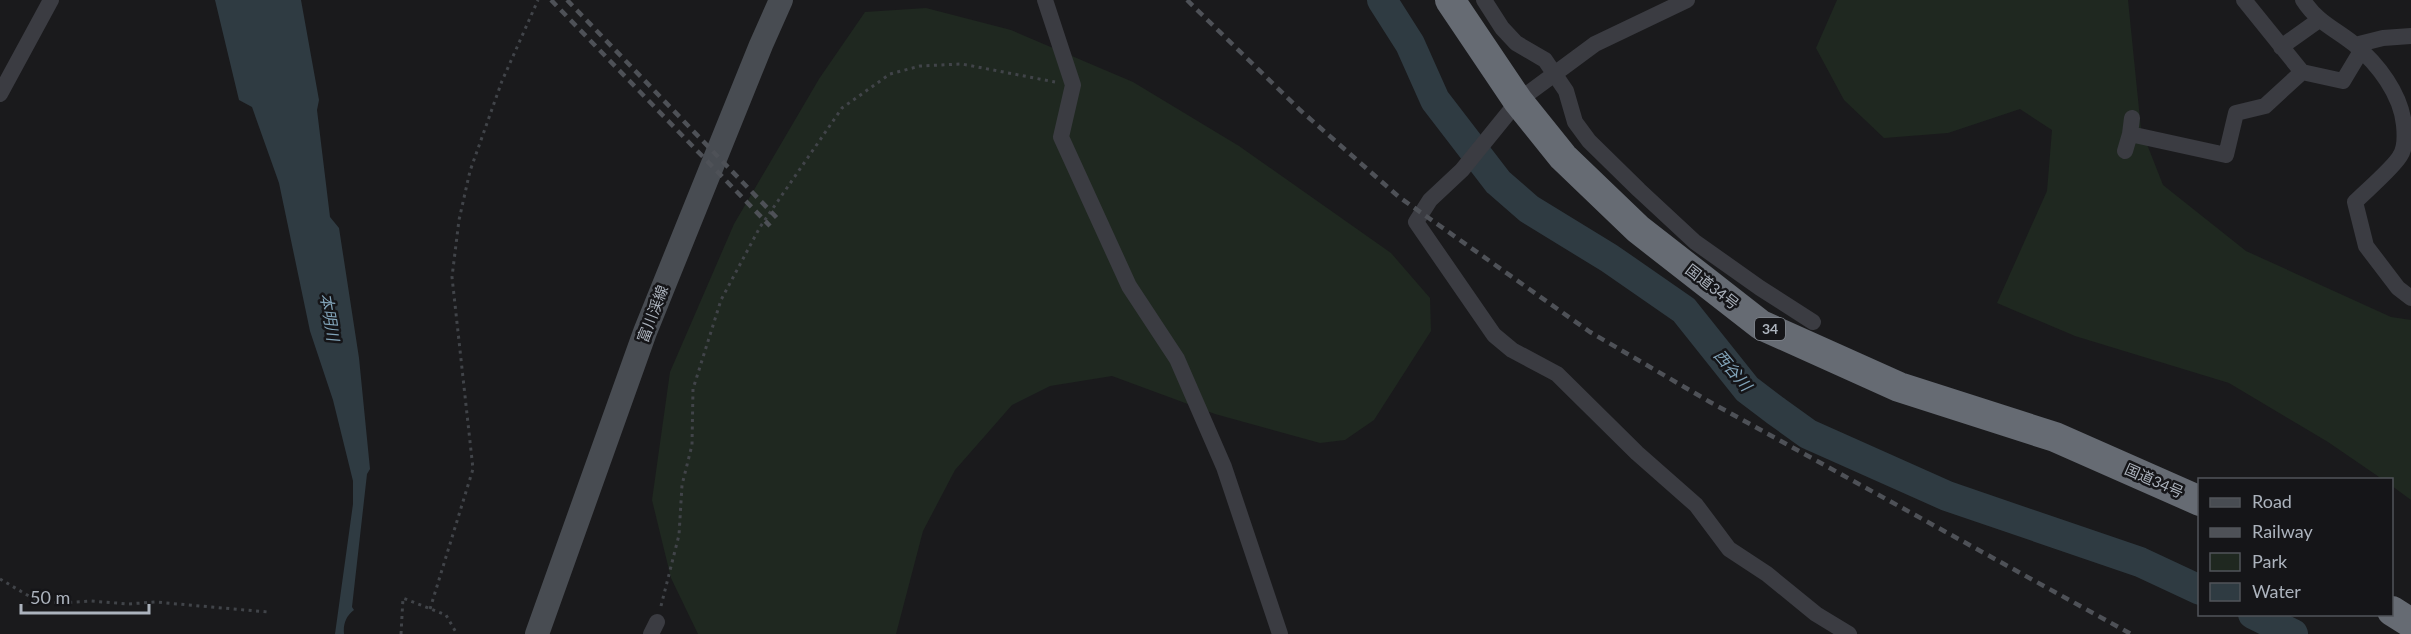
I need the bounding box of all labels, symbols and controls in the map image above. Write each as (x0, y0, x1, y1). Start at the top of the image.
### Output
street label: 国道34号 (1682, 260, 1743, 313)
street label: 富川渓線 (633, 282, 671, 345)
water label: 本明川 (317, 292, 344, 344)
road number: 34 (1755, 318, 1785, 340)
water label: 西谷川 (1711, 345, 1757, 396)
street label: 国道34号 (2122, 459, 2187, 501)
legend (2198, 478, 2393, 616)
text: Road (2252, 490, 2292, 512)
text: Railway (2252, 520, 2313, 542)
text: Park (2252, 550, 2288, 572)
scale bar (21, 577, 148, 615)
text: Water (2252, 580, 2301, 602)
text: 50 m (30, 586, 70, 608)

